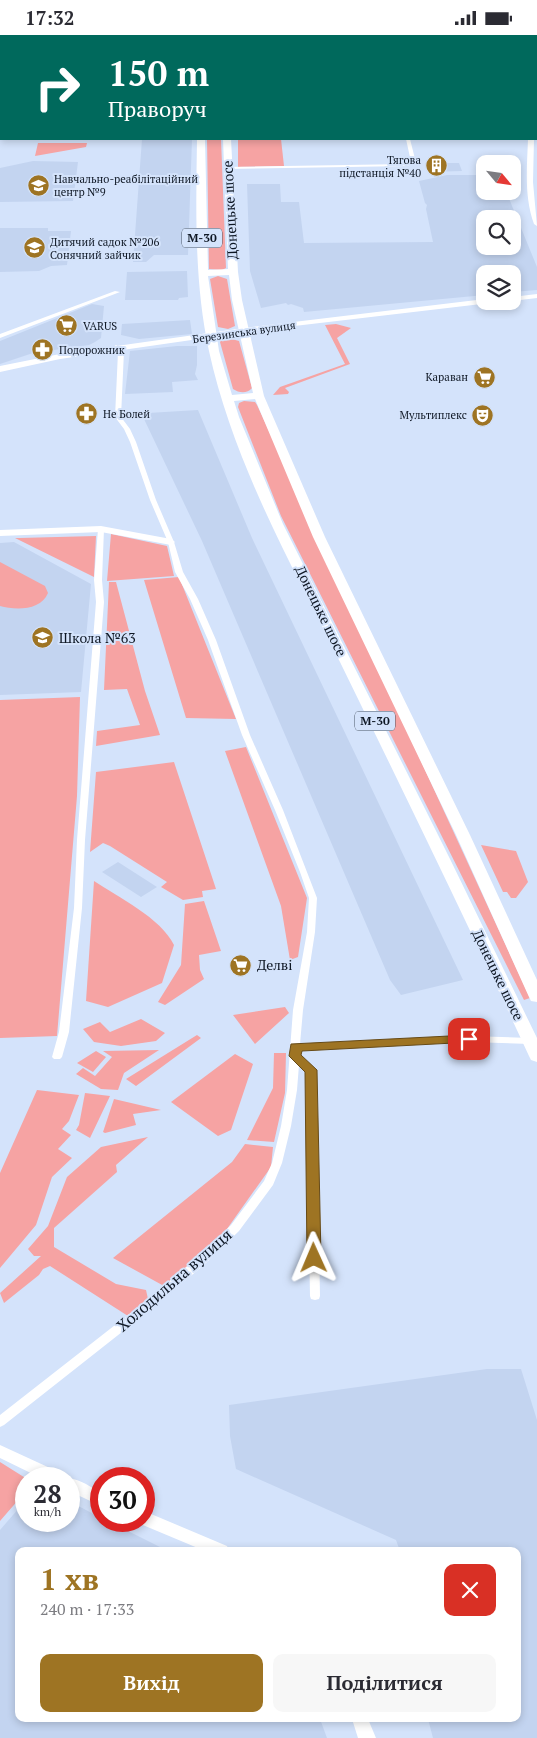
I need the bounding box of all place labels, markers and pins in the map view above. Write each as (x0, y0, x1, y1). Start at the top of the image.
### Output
place label: Тягова пiдстанцiя №40 (339, 153, 421, 180)
building icon: Тягова пiдстанцiя №40 (425, 154, 449, 178)
place label: Навчально-реабілітаційний центр №9 (54, 172, 198, 199)
school or university icon: Навчально-реабілітаційний центр №9 (26, 173, 50, 197)
place label: Дитячий садок №206 Сонячний зайчик (50, 235, 159, 262)
school or university icon: Дитячий садок №206 Сонячний зайчик (22, 236, 46, 260)
supermarket icon: VARUS (55, 314, 79, 338)
place label: VARUS (83, 319, 117, 333)
pharmacy icon: Подорожник (31, 338, 55, 362)
place label: Подорожник (59, 343, 125, 357)
supermarket icon: Караван (472, 365, 496, 389)
place label: Караван (425, 370, 468, 384)
pharmacy icon: Не Болей (75, 402, 99, 426)
theatre icon: Мультиплекс (471, 403, 495, 427)
place label: Не Болей (103, 407, 150, 421)
place label: Мультиплекс (400, 408, 467, 422)
school or university icon: Школа №63 (31, 626, 55, 650)
place label: Школа №63 (59, 628, 136, 647)
supermarket icon: Делві (229, 953, 253, 977)
place label: Делві (257, 955, 292, 974)
pin (448, 1018, 490, 1060)

